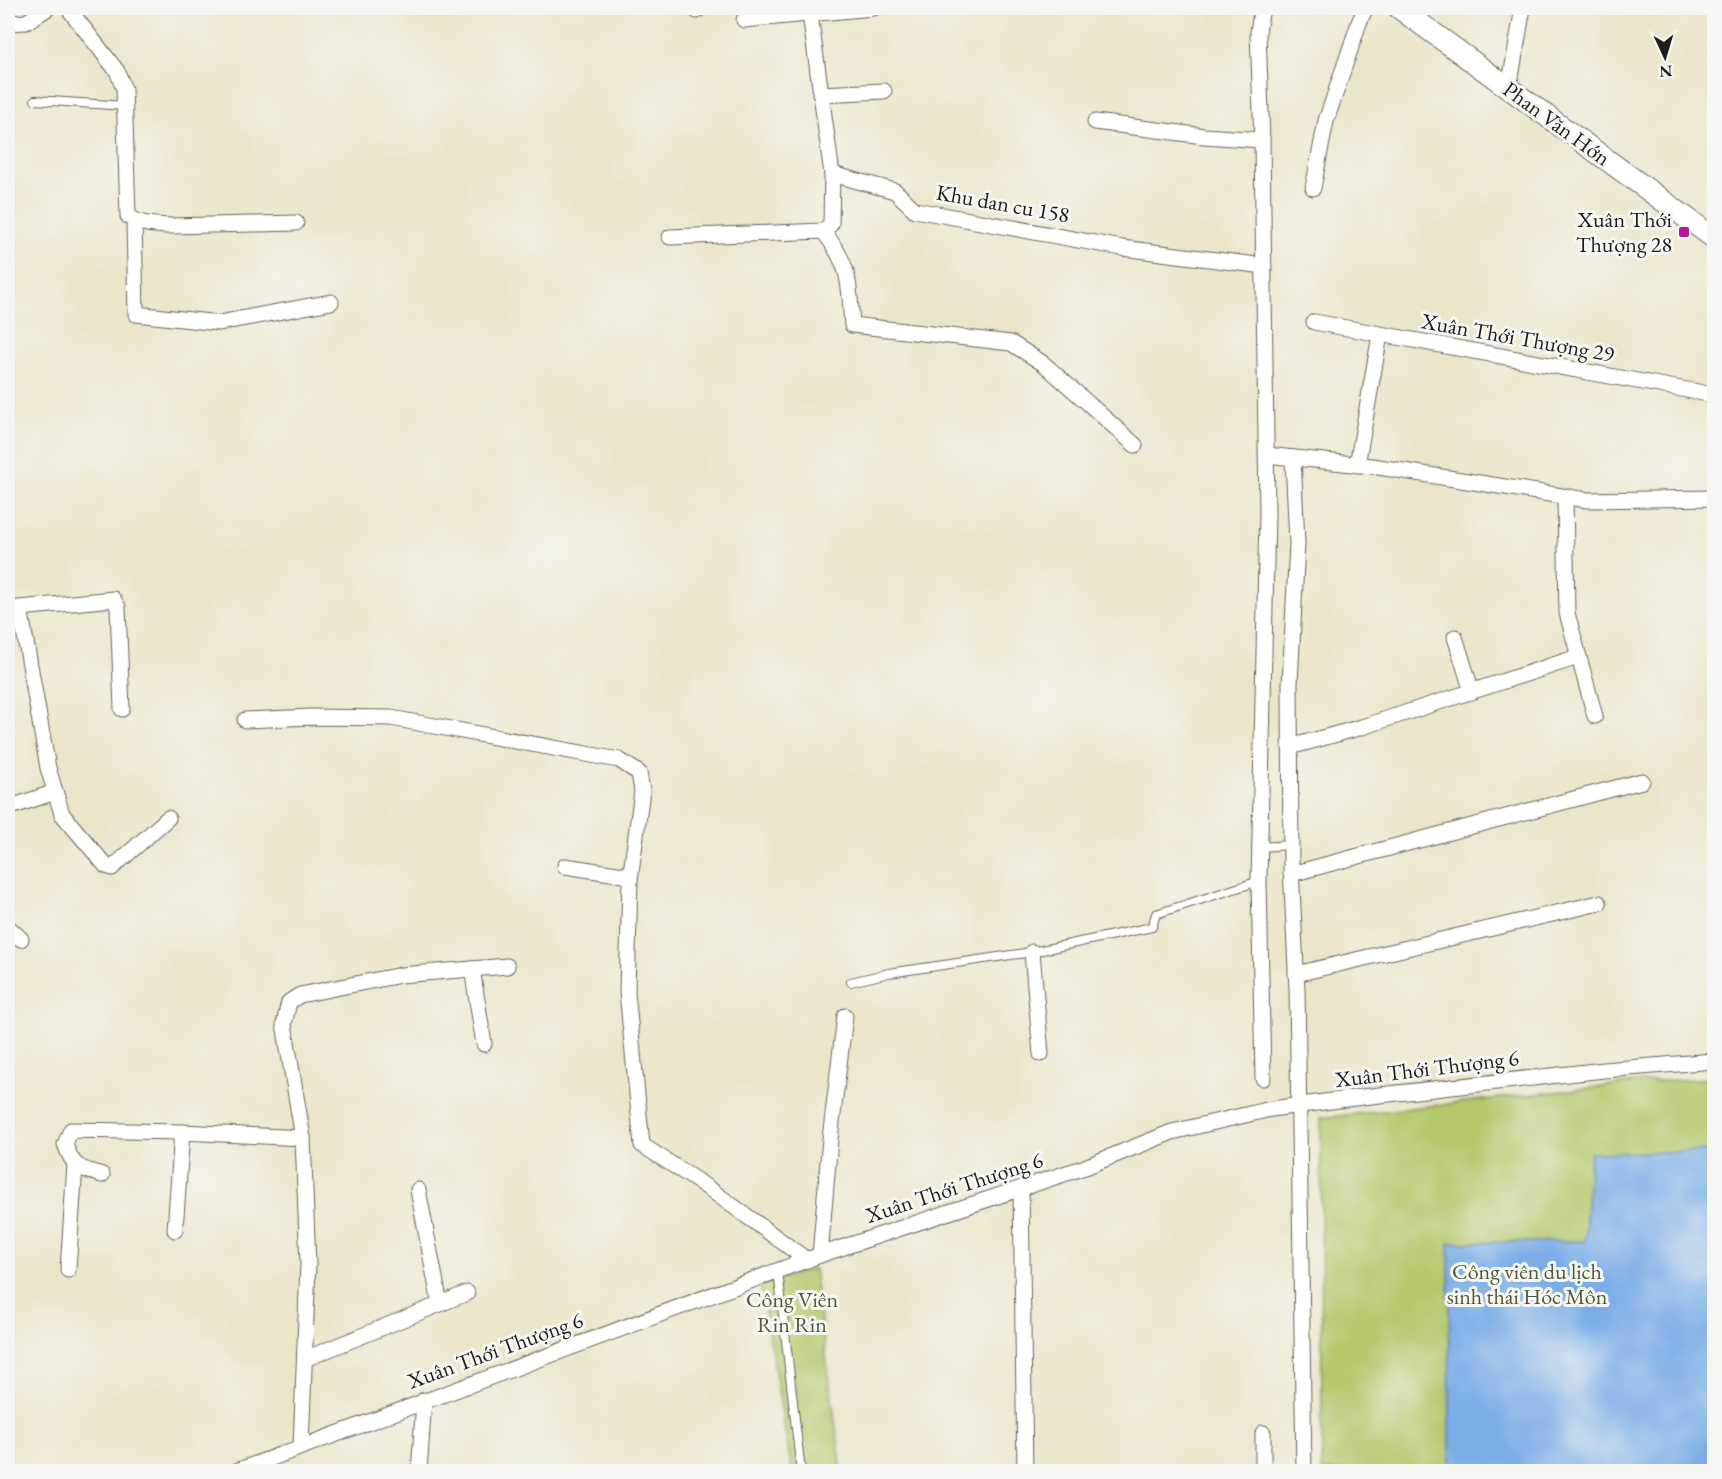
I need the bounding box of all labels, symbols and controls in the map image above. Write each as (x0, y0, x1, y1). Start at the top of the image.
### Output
north arrow (1635, 27, 1695, 87)
text: N (1659, 61, 1673, 82)
street label: Phan Văn Hớn (1497, 75, 1617, 172)
street label: Khu dan cu 158 (934, 178, 1072, 229)
place label: Xuân Thới Thượng 28 (1576, 205, 1672, 259)
marker: Xuân Thới Thượng 28 (1677, 225, 1691, 239)
street label: Xuân Thới Thượng 29 (1418, 306, 1617, 369)
street label: Xuân Thới Thượng 6 (1333, 1043, 1521, 1094)
street label: Xuân Thới Thượng 6 (861, 1145, 1047, 1230)
park label: Công viên du lịch sinh thái Hóc Môn (1447, 1257, 1608, 1311)
park label: Công Viên Rin Rin (746, 1285, 838, 1339)
street label: Xuân Thới Thượng 6 (403, 1305, 587, 1396)

